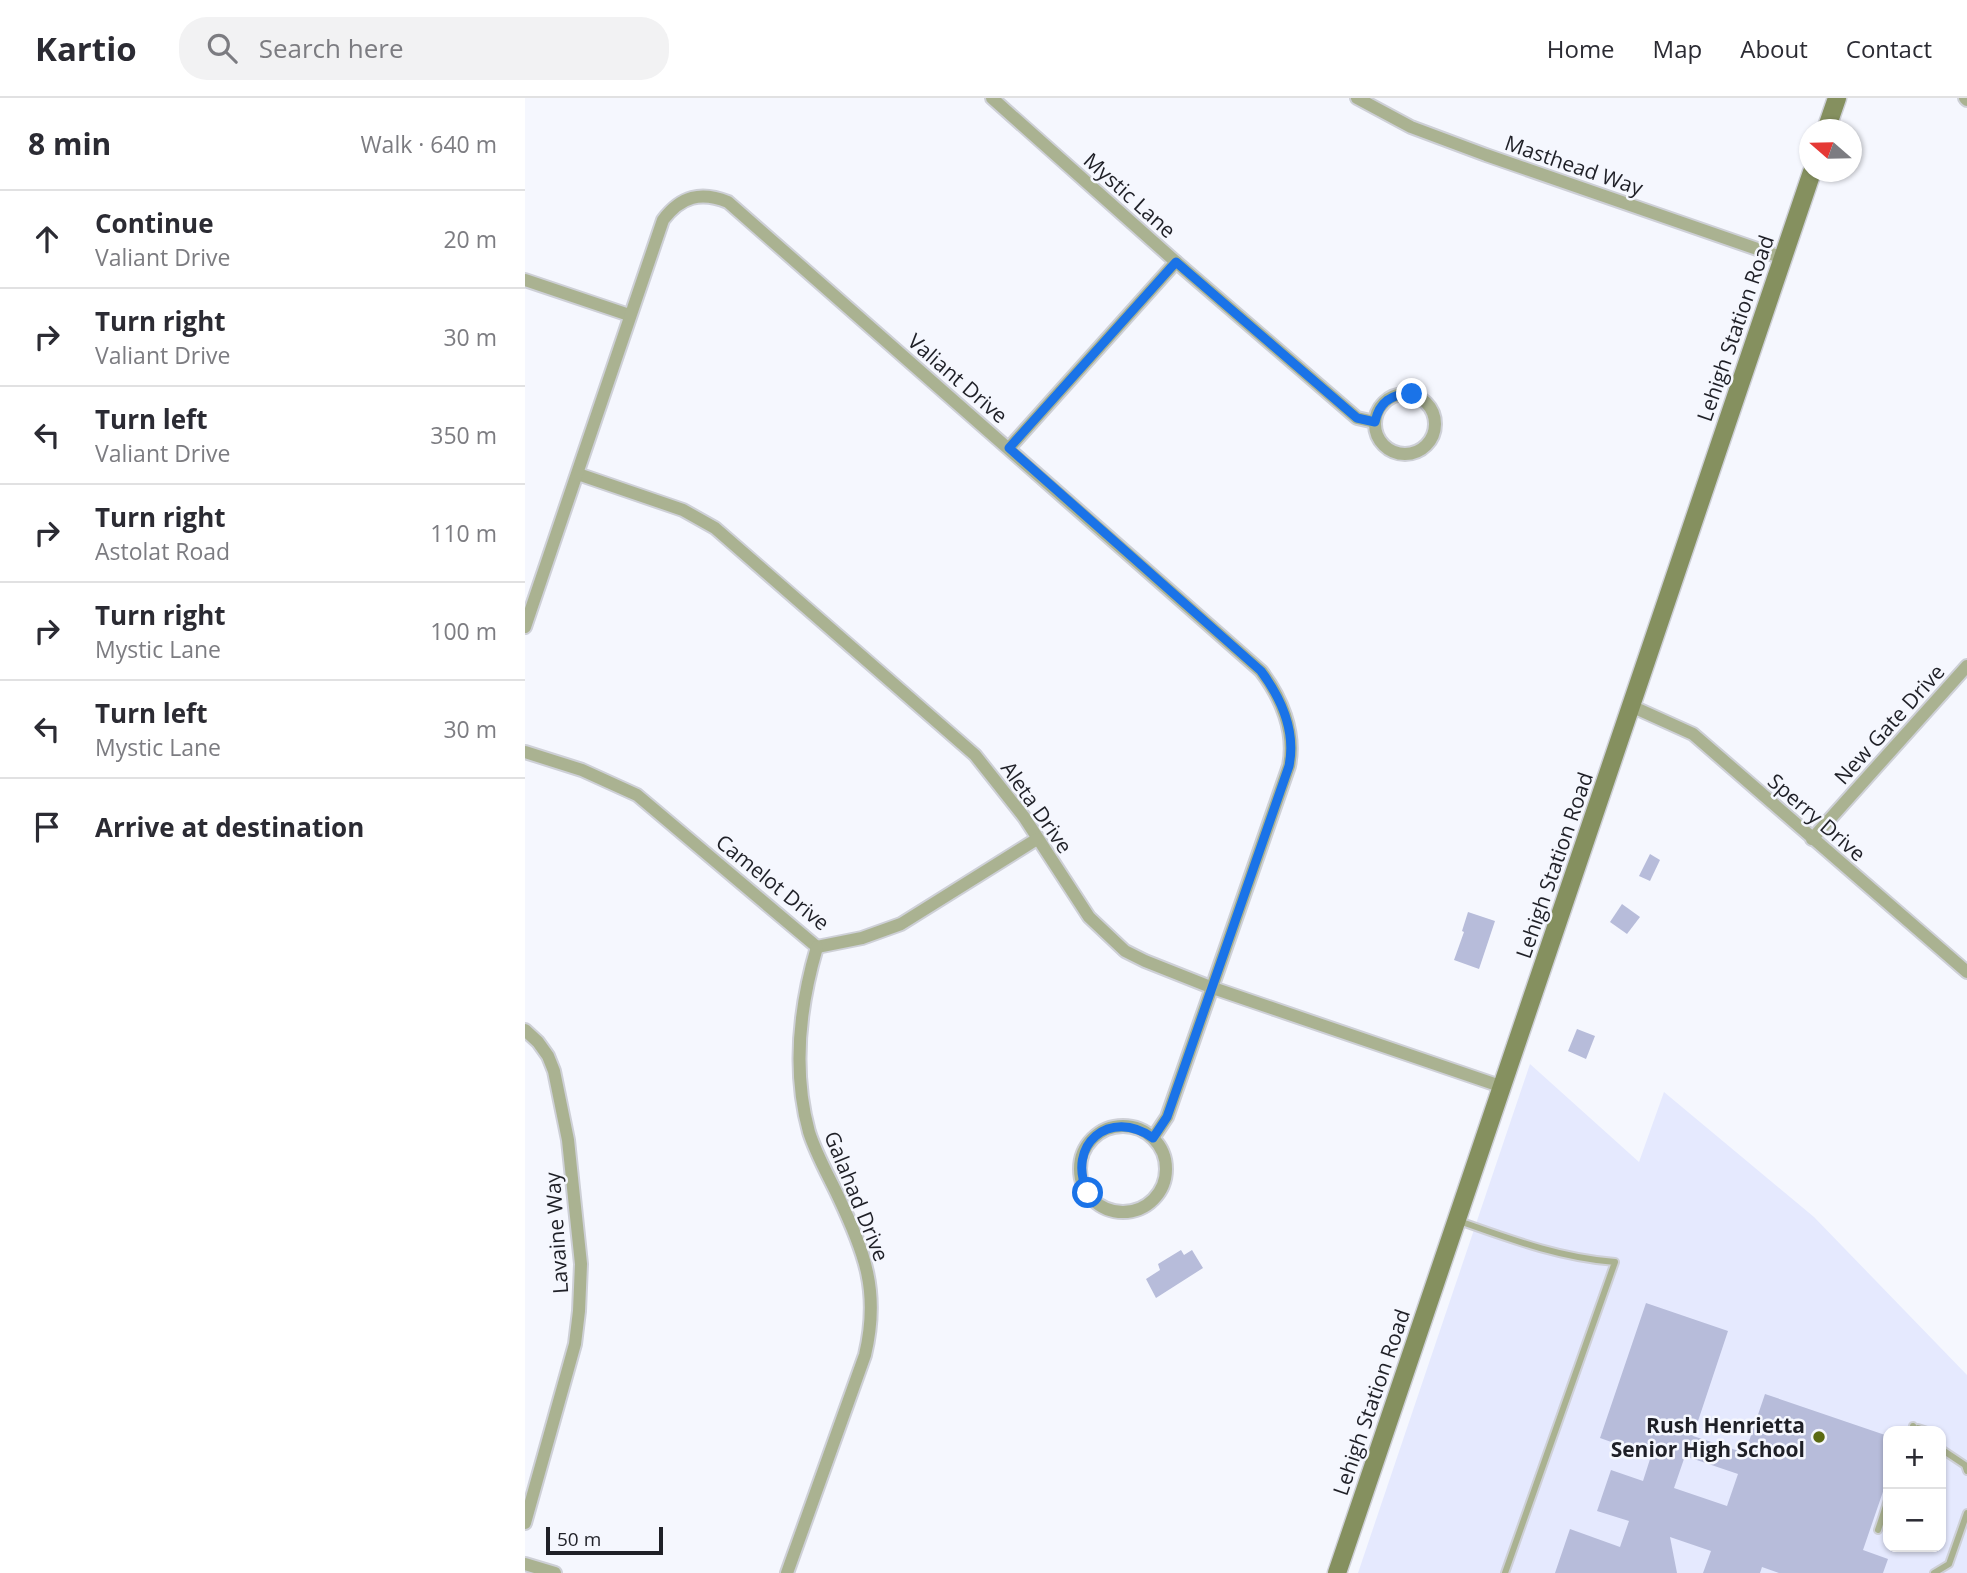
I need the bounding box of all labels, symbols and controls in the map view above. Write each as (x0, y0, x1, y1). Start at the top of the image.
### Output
search box (179, 17, 669, 80)
text: Kartio (35, 26, 137, 71)
icon: search (203, 29, 241, 67)
text: Search here (259, 30, 404, 66)
text: Home (1547, 32, 1615, 65)
text: Map (1653, 32, 1702, 65)
text: About (1740, 32, 1808, 65)
text: Contact (1846, 32, 1932, 65)
north arrow (1799, 119, 1862, 182)
text: 8 min (28, 123, 111, 164)
text: Walk · 640 m (360, 128, 497, 160)
street label: Masthead Way (1501, 128, 1647, 202)
street label: Mystic Lane (1078, 146, 1182, 244)
text: Continue (95, 205, 214, 241)
icon: ahead (28, 220, 66, 258)
text: 20 m (443, 223, 497, 255)
street label: Lehigh Station Road (1690, 231, 1780, 425)
text: Valiant Drive (95, 241, 230, 273)
text: Turn right (95, 303, 226, 339)
icon: right (28, 318, 66, 356)
text: 30 m (443, 321, 497, 353)
street label: Valiant Drive (902, 327, 1014, 429)
text: Valiant Drive (95, 339, 230, 371)
route end (1396, 378, 1427, 409)
text: Turn left (95, 401, 207, 437)
icon: left (28, 416, 66, 454)
text: 350 m (430, 419, 497, 451)
text: Valiant Drive (95, 437, 230, 469)
text: Turn right (95, 499, 226, 535)
icon: right (28, 514, 66, 552)
text: 110 m (430, 517, 497, 549)
text: Astolat Road (95, 535, 230, 567)
text: Turn right (95, 597, 226, 633)
icon: right (28, 612, 66, 650)
text: 100 m (430, 615, 497, 647)
text: Mystic Lane (95, 633, 221, 665)
street label: New Gate Drive (1828, 658, 1950, 790)
text: Turn left (95, 695, 207, 731)
icon: left (28, 710, 66, 748)
text: 30 m (443, 713, 497, 745)
text: Mystic Lane (95, 731, 221, 763)
street label: Aleta Drive (995, 755, 1079, 859)
street label: Sperry Drive (1762, 767, 1872, 867)
street label: Lehigh Station Road (1509, 768, 1599, 962)
icon: arrive (28, 808, 66, 846)
text: Arrive at destination (95, 809, 364, 845)
street label: Camelot Drive (710, 828, 836, 936)
street label: Galahad Drive (818, 1127, 896, 1265)
street label: Lavaine Way (538, 1171, 574, 1295)
route start (1072, 1177, 1103, 1208)
street label: Lehigh Station Road (1326, 1305, 1416, 1499)
place label: Rush Henrietta Senior High School (1611, 1411, 1805, 1463)
map controls (1883, 1426, 1946, 1552)
button: + (1883, 1426, 1946, 1489)
marker: Rush Henrietta Senior High School (1811, 1429, 1827, 1445)
button: − (1883, 1489, 1946, 1552)
scale bar (546, 1524, 663, 1556)
text: 50 m (557, 1526, 601, 1552)

